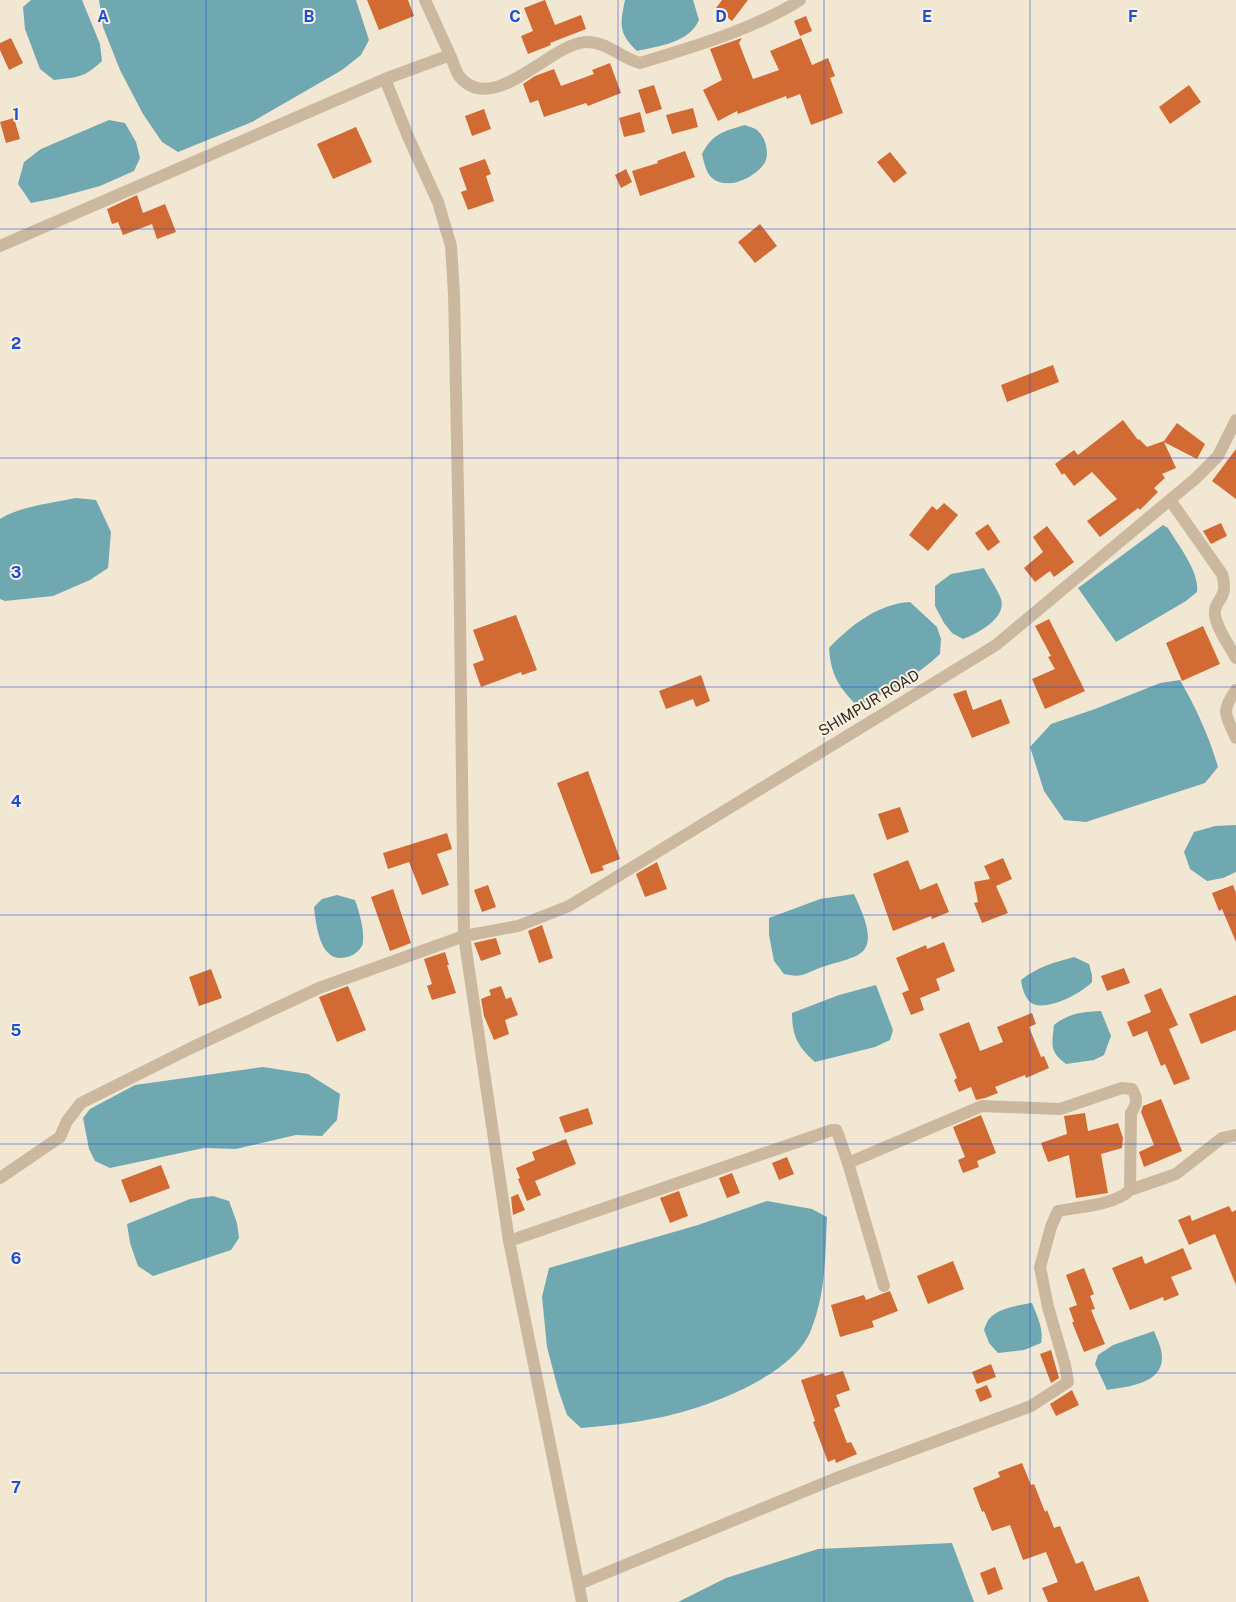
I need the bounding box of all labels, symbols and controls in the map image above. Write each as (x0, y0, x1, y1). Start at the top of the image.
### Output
text: A (97, 7, 109, 26)
text: B (304, 7, 315, 26)
text: C (509, 7, 521, 26)
text: D (715, 7, 727, 26)
text: E (922, 7, 932, 26)
text: F (1128, 7, 1138, 26)
text: 1 (13, 105, 19, 124)
text: 2 (11, 334, 21, 353)
text: 3 (11, 563, 21, 582)
street label: SHIMPUR ROAD (815, 666, 922, 739)
text: 4 (11, 792, 22, 811)
text: 5 (11, 1021, 22, 1040)
text: 6 (11, 1249, 21, 1268)
text: 7 (11, 1478, 21, 1497)

